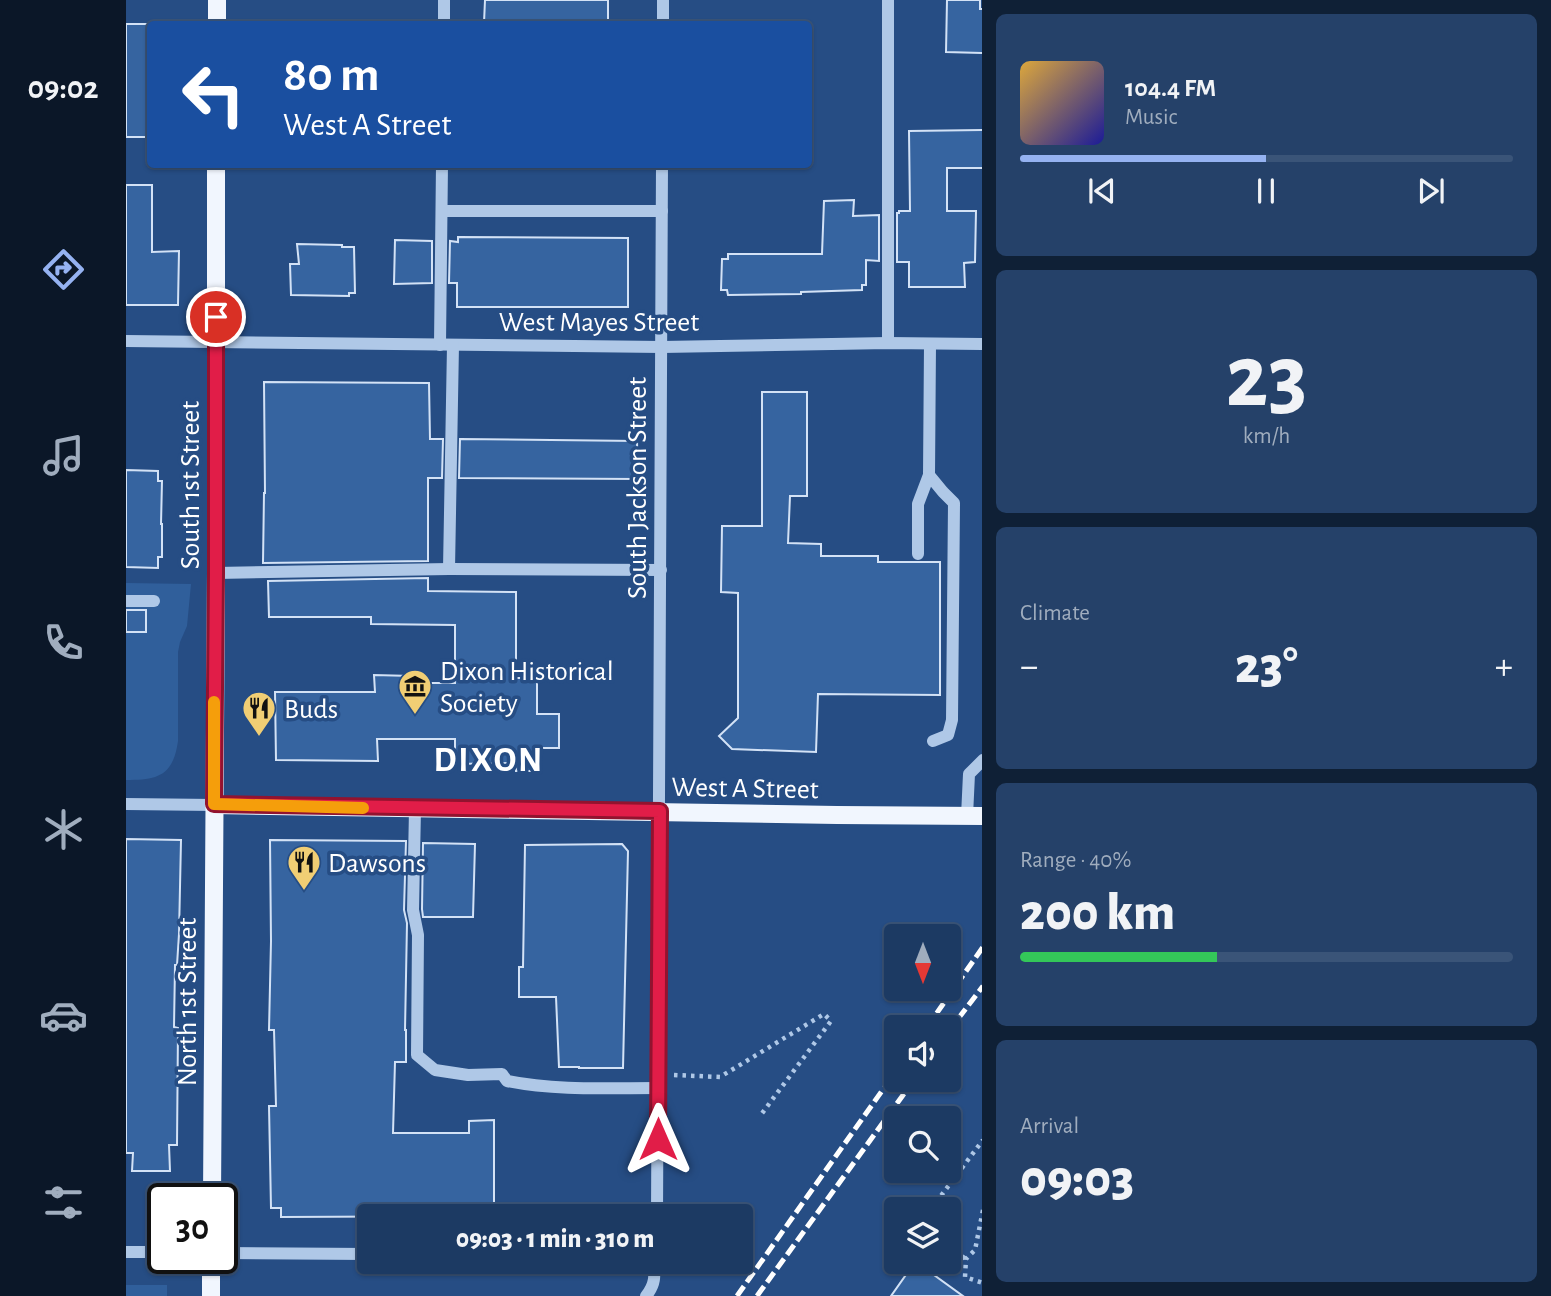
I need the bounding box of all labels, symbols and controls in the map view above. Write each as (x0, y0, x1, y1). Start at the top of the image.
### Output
icon: left (168, 49, 259, 140)
text: 80 m (283, 51, 380, 100)
text: 09:02 (27, 72, 99, 104)
text: 104.4 FM (1125, 75, 1216, 101)
text: Music (1125, 106, 1177, 129)
text: West A Street (283, 109, 451, 141)
icon: previous (1083, 172, 1121, 210)
icon: pause (1247, 172, 1285, 210)
icon: next (1412, 172, 1450, 210)
icon: directions (39, 245, 88, 294)
pin (186, 287, 246, 347)
icon: arrive (197, 298, 235, 336)
street label: West Mayes Street (499, 309, 699, 337)
text: 23 (1225, 332, 1308, 423)
street label: South Jackson Street (624, 377, 652, 599)
street label: South 1st Street (177, 401, 205, 569)
text: km/h (1243, 425, 1290, 448)
icon: music (39, 431, 88, 480)
text: Climate (1020, 602, 1090, 625)
icon: phone (39, 618, 88, 667)
text: 23° (1235, 640, 1298, 692)
text: − (1020, 648, 1038, 686)
text: + (1495, 648, 1513, 686)
place label: Dixon Historical Society (440, 658, 614, 718)
museum icon: Dixon Historical Society (396, 667, 434, 716)
restaurant icon: Buds (240, 689, 278, 738)
place label: Buds (284, 696, 338, 724)
district label: DIXON (434, 743, 544, 778)
street label: West A Street (671, 774, 819, 804)
icon: climate (39, 805, 88, 854)
restaurant icon: Dawsons (285, 843, 323, 892)
text: Range · 40% (1020, 849, 1131, 872)
place label: Dawsons (328, 850, 426, 878)
text: 200 km (1020, 887, 1175, 939)
street label: North 1st Street (174, 918, 202, 1086)
north arrow (884, 924, 961, 1001)
map controls (884, 924, 961, 1274)
icon: car (39, 991, 88, 1040)
button: sound (884, 1015, 961, 1092)
position arrow (621, 1102, 695, 1176)
button: search (884, 1106, 961, 1183)
text: Arrival (1020, 1115, 1079, 1138)
text: 09:03 (1020, 1153, 1134, 1205)
icon: filters (39, 1178, 88, 1227)
speed limit sign: 30 (147, 1183, 238, 1274)
button: layers (884, 1197, 961, 1274)
text: 09:03 · 1 min · 310 m (456, 1226, 654, 1252)

